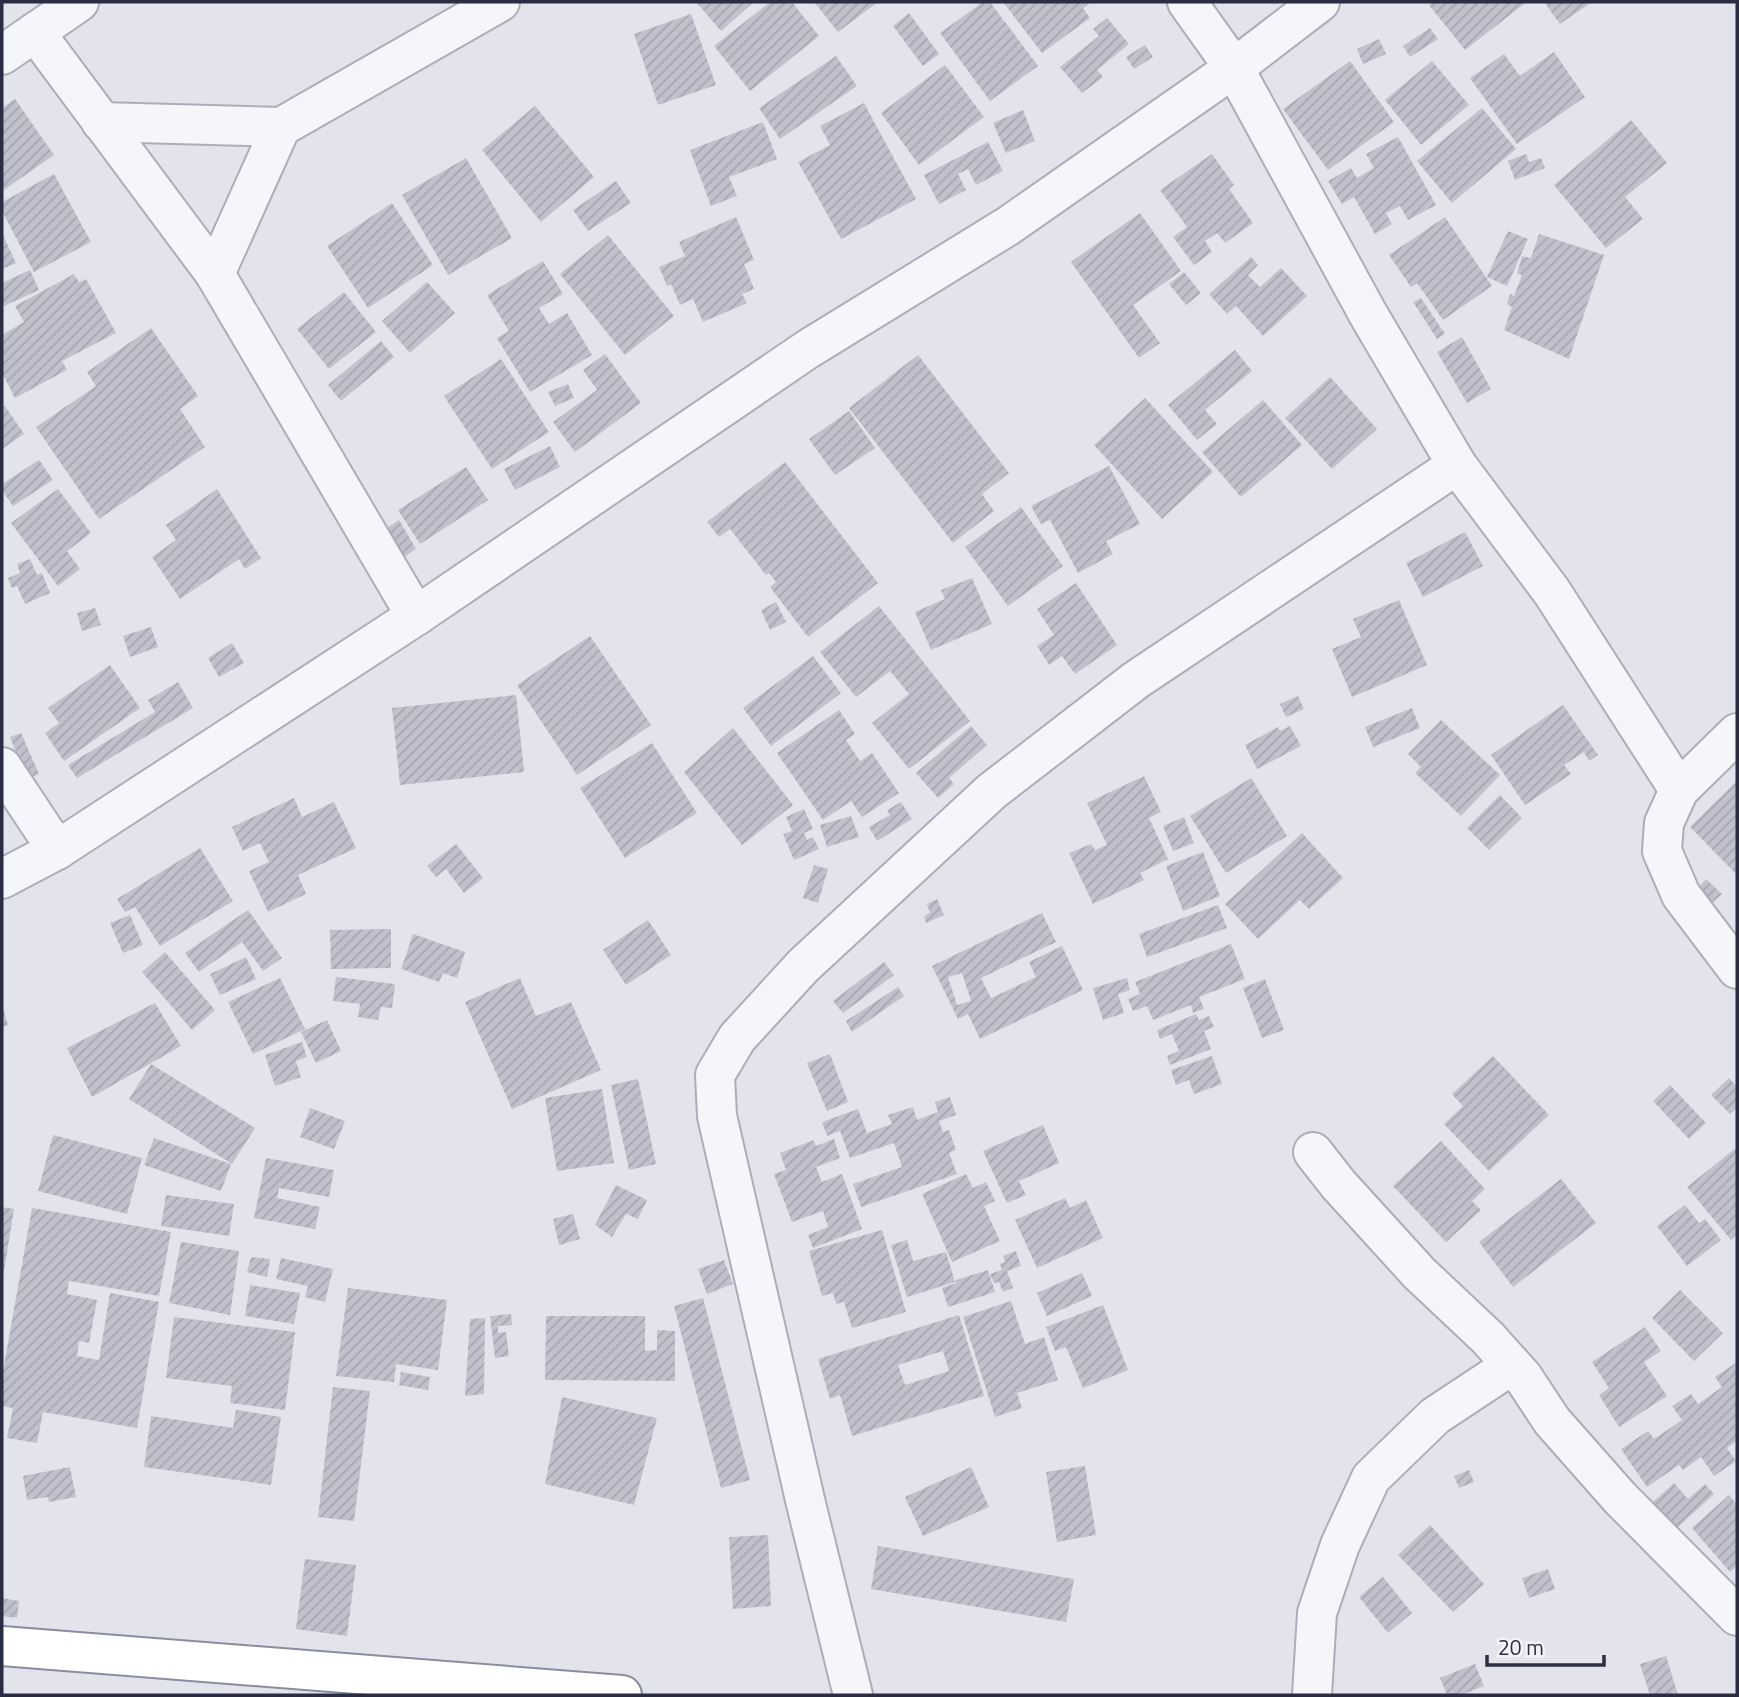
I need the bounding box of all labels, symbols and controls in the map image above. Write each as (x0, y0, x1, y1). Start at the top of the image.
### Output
scale bar (1487, 1624, 1604, 1668)
text: 20 m (1498, 1631, 1544, 1663)

